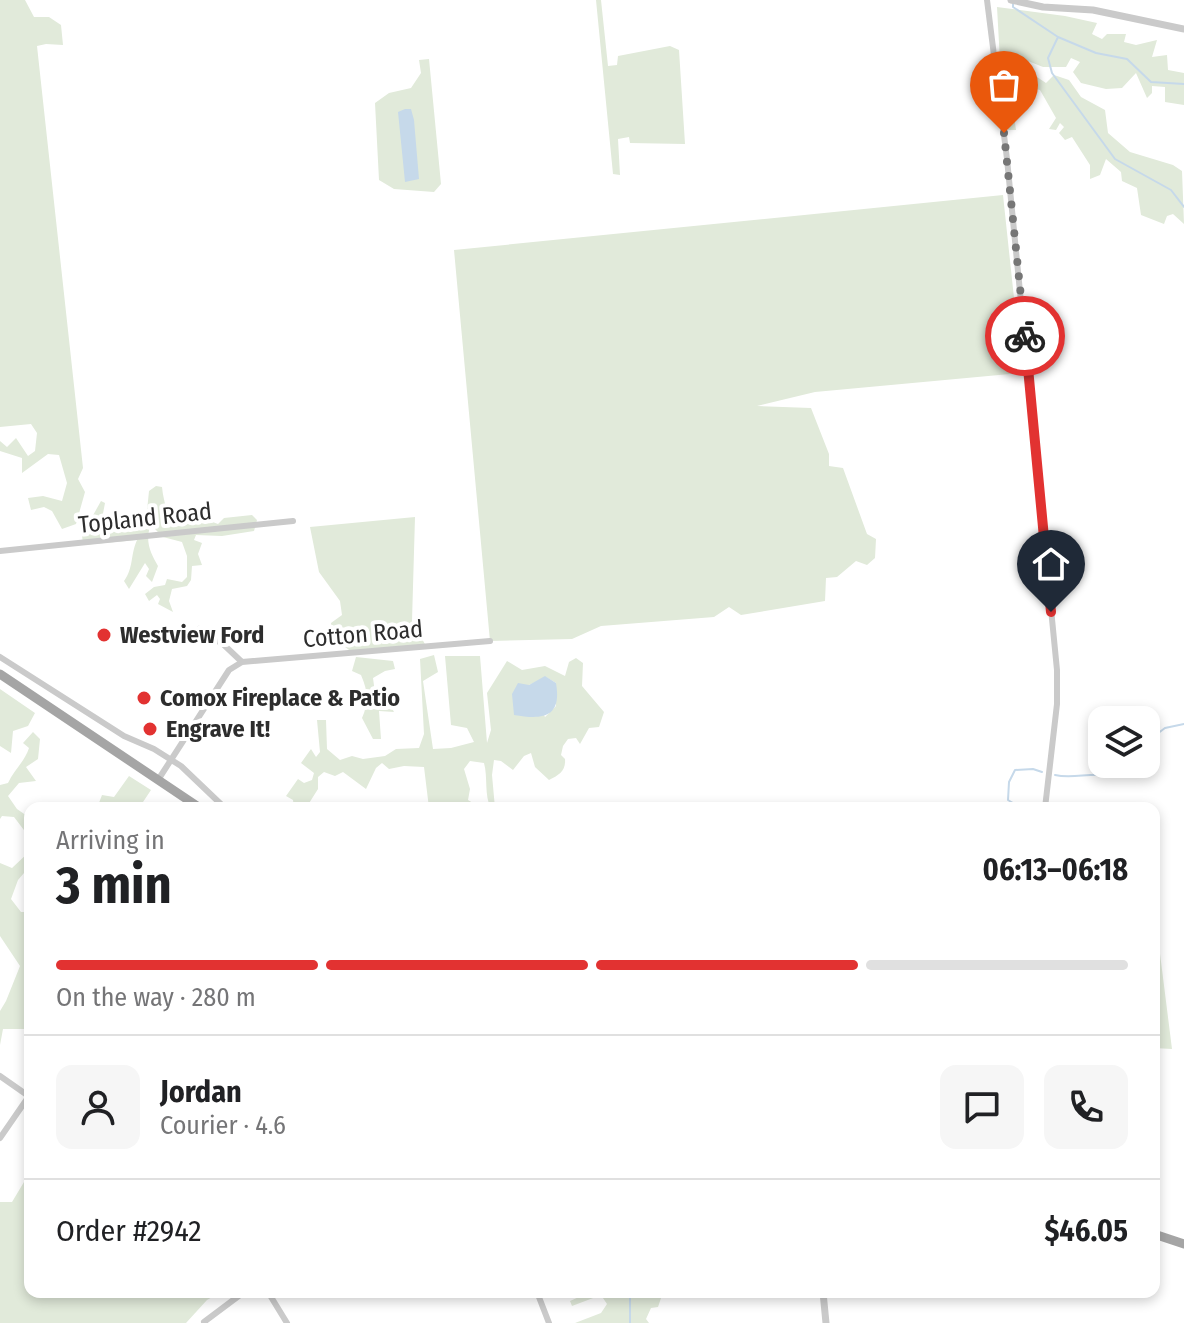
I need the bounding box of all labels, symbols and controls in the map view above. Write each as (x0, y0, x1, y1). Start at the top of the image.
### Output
pin (970, 51, 1038, 133)
icon: bag (982, 63, 1026, 107)
courier (985, 296, 1065, 376)
icon: bike (1003, 314, 1047, 358)
street label: Topland Road (77, 497, 213, 539)
pin (1017, 530, 1085, 612)
icon: home (1029, 542, 1073, 586)
street label: Cotton Road (302, 615, 424, 653)
place label: Westview Ford (120, 621, 264, 649)
marker: Westview Ford (95, 626, 113, 644)
place label: Comox Fireplace & Patio (160, 684, 400, 712)
marker: Comox Fireplace & Patio (135, 689, 153, 707)
map controls (1088, 706, 1160, 778)
button: layers (1088, 706, 1160, 778)
place label: Engrave It! (166, 715, 270, 743)
marker: Engrave It! (141, 720, 159, 738)
text: Arriving in (56, 825, 165, 856)
text: 06:13–06:18 (983, 852, 1128, 888)
text: 3 min (56, 854, 172, 917)
text: On the way · 280 m (56, 982, 256, 1013)
button: person (56, 1065, 140, 1149)
button: chat (940, 1065, 1024, 1149)
button: phone (1044, 1065, 1128, 1149)
text: Jordan (160, 1074, 242, 1110)
text: Courier · 4.6 (160, 1110, 286, 1141)
text: Order #2942 (56, 1213, 202, 1249)
text: $46.05 (1044, 1213, 1128, 1249)

